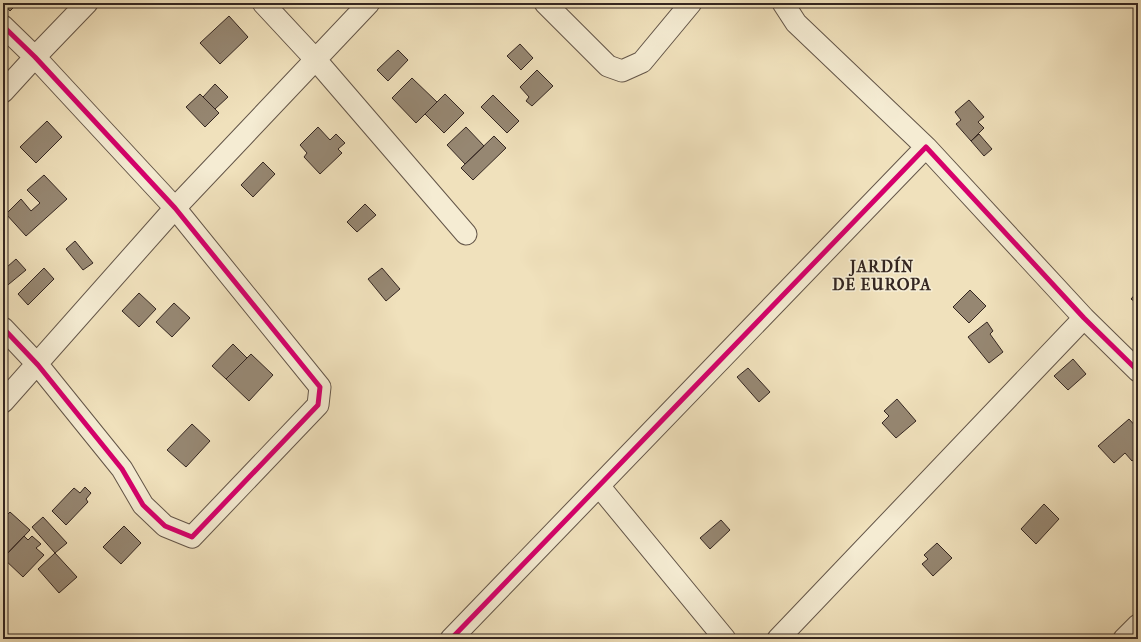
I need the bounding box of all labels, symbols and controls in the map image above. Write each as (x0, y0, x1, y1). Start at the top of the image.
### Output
district label: JARDÍN DE EUROPA (832, 256, 932, 294)

